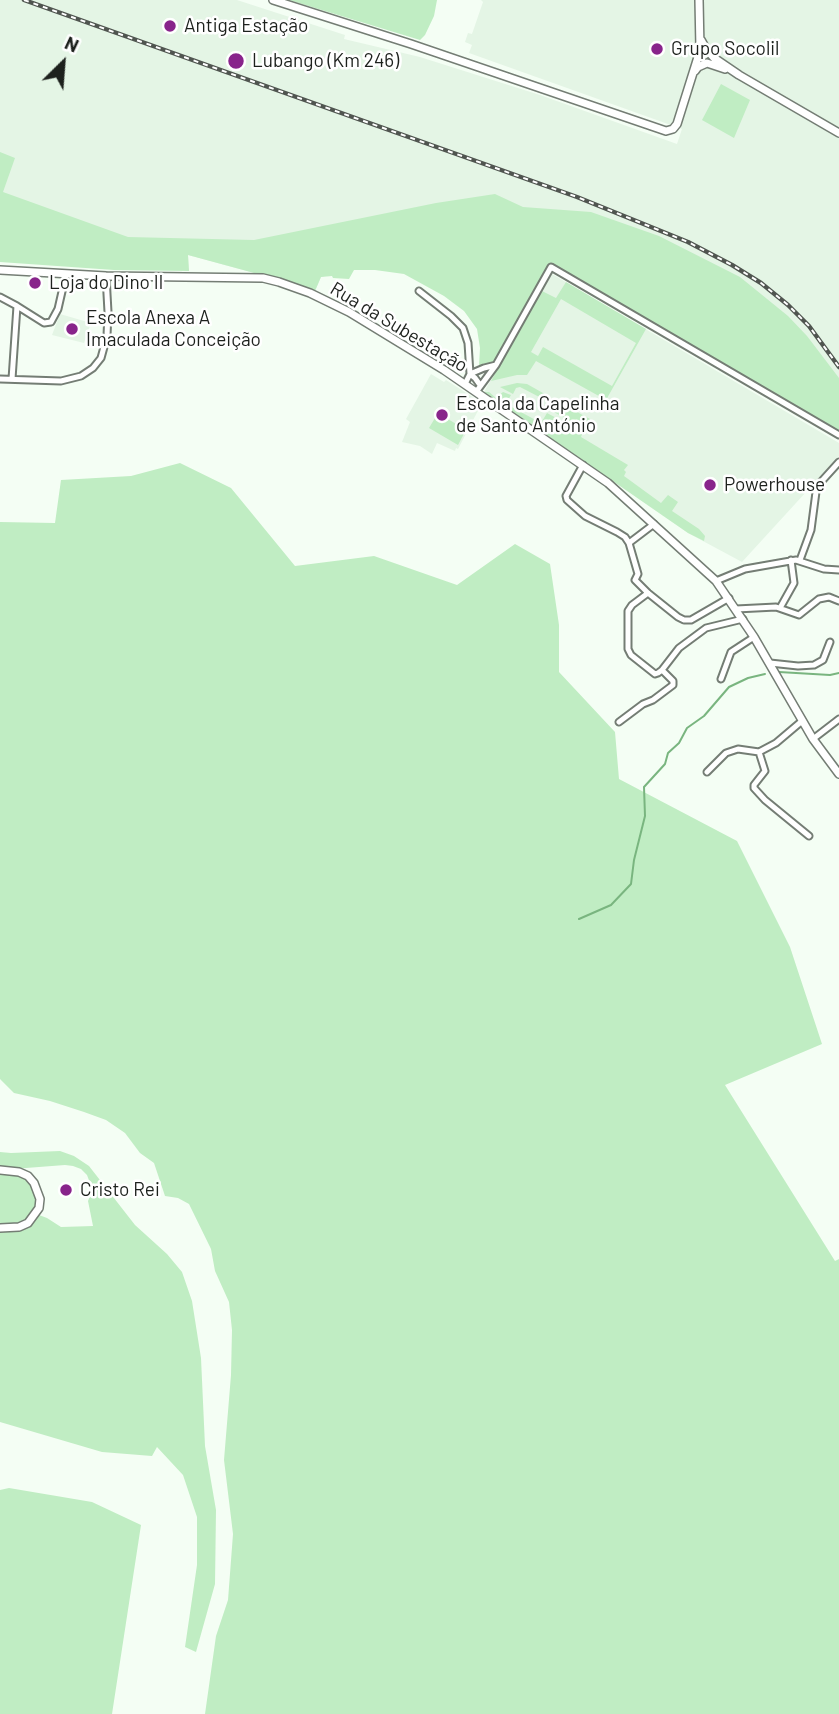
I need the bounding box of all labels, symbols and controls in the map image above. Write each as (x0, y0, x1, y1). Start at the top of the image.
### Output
place label: Antiga Estação (184, 15, 308, 37)
marker: Antiga Estação (162, 18, 178, 34)
north arrow (28, 28, 98, 98)
text: N (61, 30, 83, 57)
place label: Grupo Socolil (671, 38, 779, 60)
marker: Grupo Socolil (649, 41, 665, 57)
place label: Lubango (Km 246) (252, 50, 399, 72)
marker: Lubango (Km 246) (226, 51, 246, 71)
place label: Loja do Dino II (49, 272, 164, 294)
marker: Loja do Dino II (27, 275, 43, 291)
street label: Rua da Subestação (326, 277, 472, 377)
place label: Escola Anexa A Imaculada Conceição (86, 307, 261, 351)
marker: Escola Anexa A Imaculada Conceição (64, 321, 80, 337)
place label: Escola da Capelinha de Santo António (456, 393, 620, 437)
marker: Escola da Capelinha de Santo António (434, 407, 450, 423)
place label: Powerhouse (724, 474, 825, 496)
marker: Powerhouse (702, 477, 718, 493)
place label: Cristo Rei (80, 1179, 160, 1201)
marker: Cristo Rei (58, 1182, 74, 1198)

